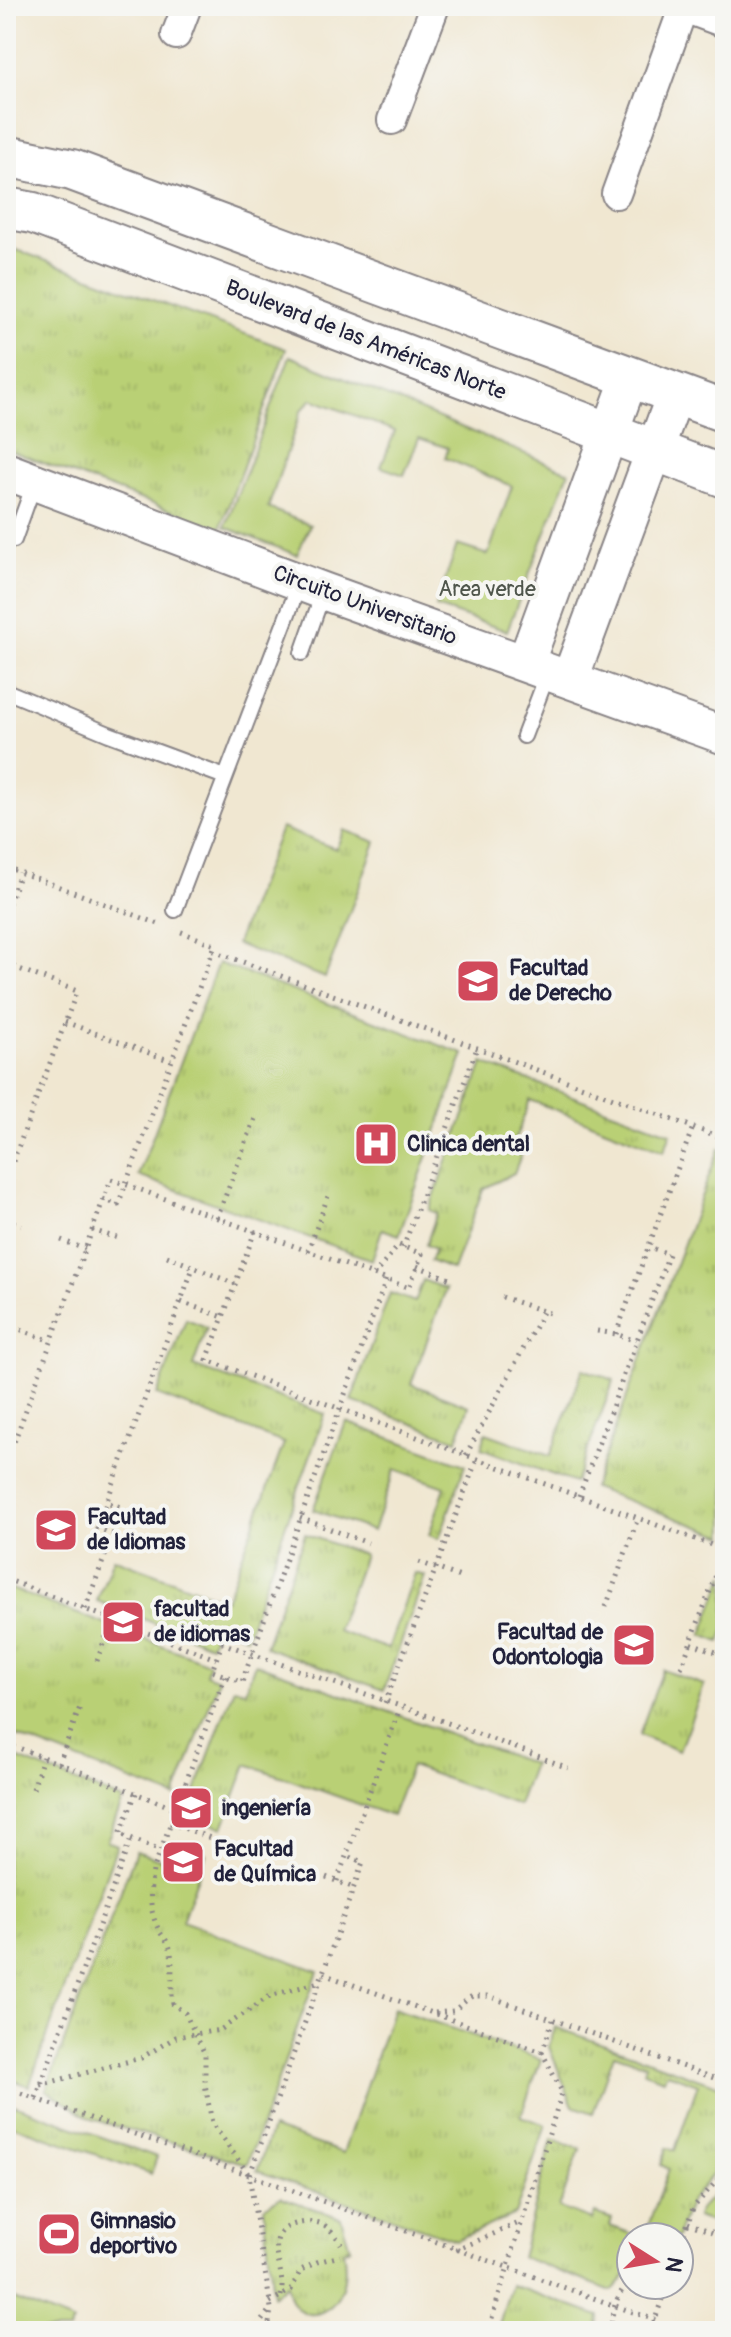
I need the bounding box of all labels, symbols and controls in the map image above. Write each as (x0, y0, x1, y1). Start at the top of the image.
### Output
street label: Boulevard de las Américas Norte (222, 273, 510, 407)
street label: Circuito Universitario (269, 559, 461, 651)
park label: Area verde (438, 575, 536, 603)
place label: Facultad de Derecho (509, 954, 612, 1007)
school or university icon: Facultad de Derecho (454, 957, 502, 1005)
hospital icon: Clinica dental (352, 1120, 400, 1168)
place label: Clinica dental (407, 1130, 530, 1158)
place label: Facultad de Idiomas (87, 1503, 185, 1556)
school or university icon: Facultad de Idiomas (32, 1506, 80, 1554)
place label: facultad de idiomas (154, 1595, 250, 1648)
school or university icon: facultad de idiomas (99, 1598, 147, 1646)
place label: Facultad de Odontologia (492, 1618, 604, 1671)
school or university icon: Facultad de Odontologia (610, 1621, 658, 1669)
school or university icon: ingeniería (167, 1784, 215, 1832)
place label: ingeniería (222, 1794, 311, 1822)
place label: Facultad de Química (214, 1835, 316, 1888)
school or university icon: Facultad de Química (159, 1838, 207, 1886)
place label: Gimnasio deportivo (90, 2207, 177, 2260)
sports icon: Gimnasio deportivo (35, 2210, 83, 2258)
north arrow (615, 2221, 695, 2301)
text: N (658, 2255, 689, 2275)

